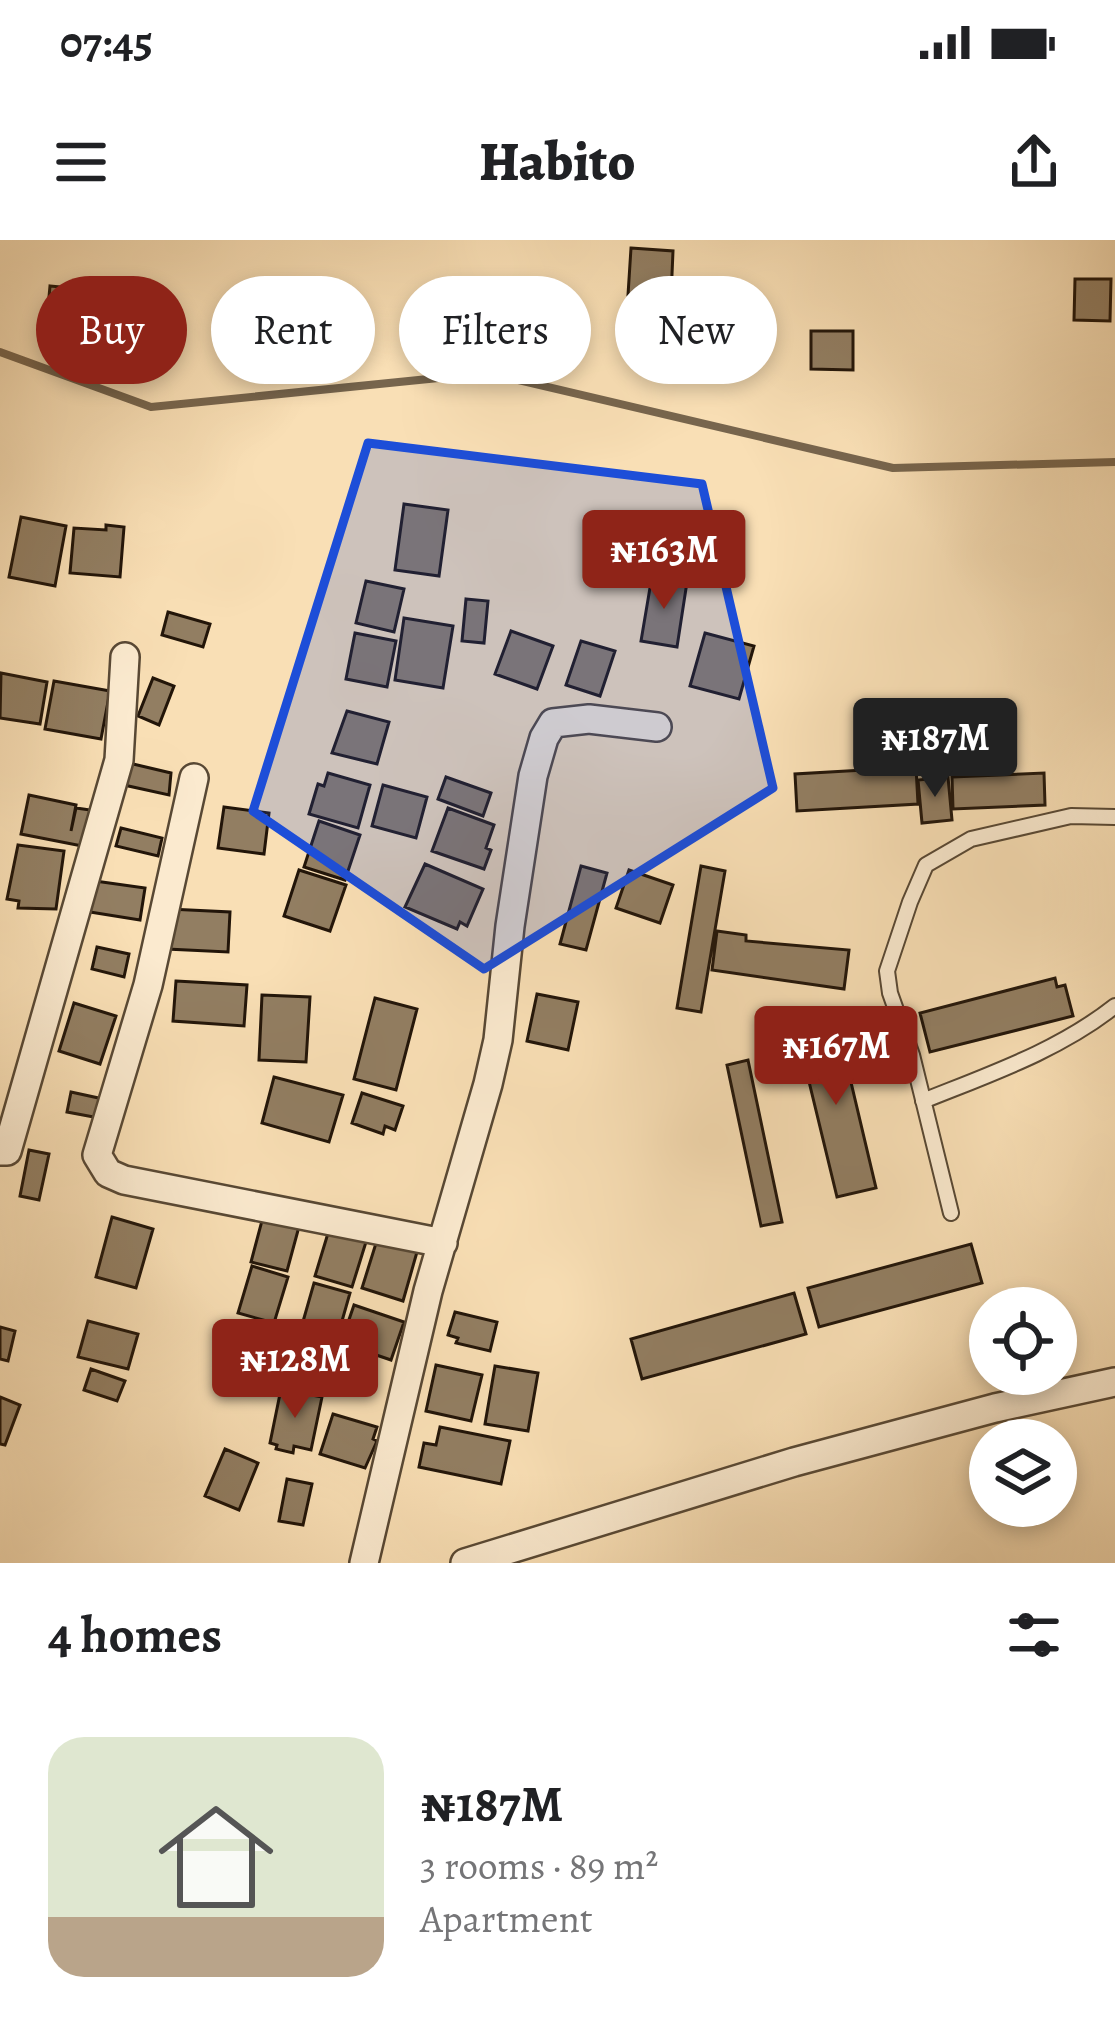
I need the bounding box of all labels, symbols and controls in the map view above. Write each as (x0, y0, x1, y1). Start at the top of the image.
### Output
text: 07:45 (60, 11, 153, 73)
text: Habito (479, 125, 636, 199)
icon: menu (48, 129, 114, 195)
icon: share (1001, 129, 1067, 195)
chip: Buy (36, 276, 187, 384)
chip: Rent (211, 276, 375, 384)
chip: Filters (399, 276, 591, 384)
chip: New (615, 276, 777, 384)
pin: ₦163M (580, 510, 748, 612)
text: ₦163M (609, 522, 719, 575)
pin: ₦187M (851, 698, 1019, 800)
text: ₦187M (880, 710, 990, 763)
pin: ₦167M (752, 1006, 920, 1108)
text: ₦167M (781, 1018, 891, 1071)
map controls (969, 1287, 1077, 1527)
button: locate (969, 1287, 1077, 1395)
pin: ₦128M (211, 1319, 379, 1421)
text: ₦128M (239, 1331, 351, 1384)
button: layers (969, 1419, 1077, 1527)
text: 4 homes (48, 1600, 222, 1670)
icon: filters (1001, 1602, 1067, 1668)
text: ₦187M (420, 1769, 563, 1839)
icon: home (144, 1785, 288, 1929)
text: 3 rooms · 89 m² (420, 1839, 658, 1892)
text: Apartment (420, 1892, 593, 1945)

